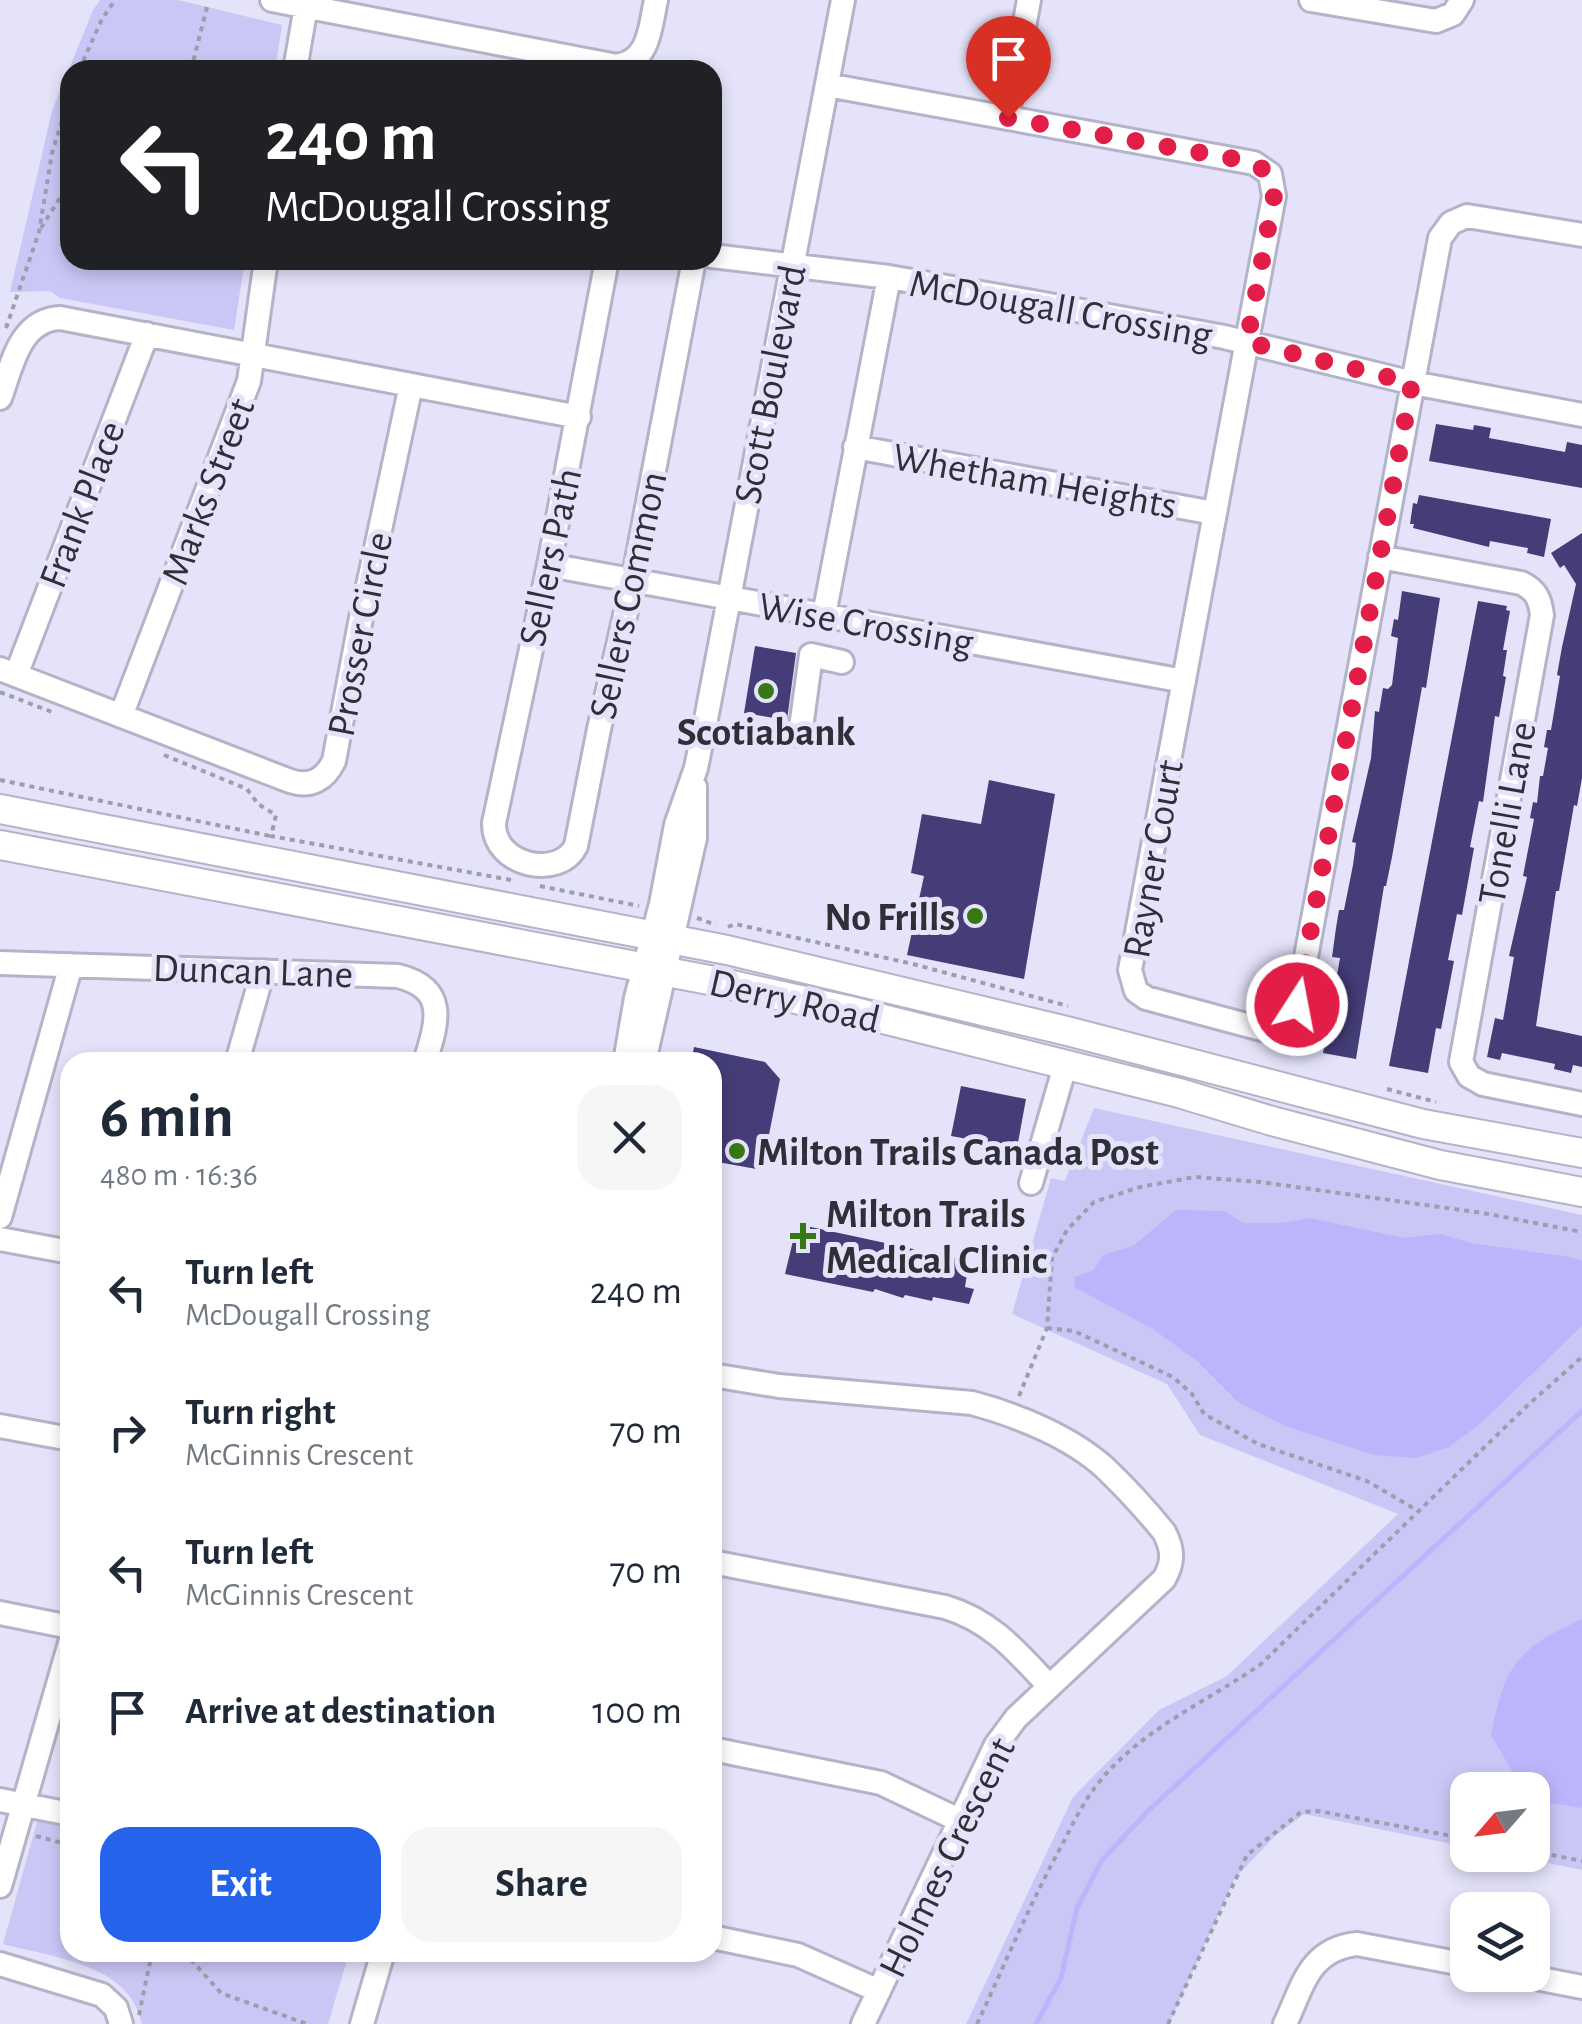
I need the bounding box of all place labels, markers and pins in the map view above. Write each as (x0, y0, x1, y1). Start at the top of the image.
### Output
pin (966, 16, 1051, 119)
marker: Scotiabank (755, 680, 777, 702)
place label: Scotiabank (677, 713, 855, 753)
place label: No Frills (824, 898, 955, 938)
marker: No Frills (964, 905, 986, 927)
place label: Milton Trails Canada Post (757, 1133, 1159, 1173)
marker: Milton Trails Canada Post (726, 1140, 748, 1162)
place label: Milton Trails Medical Clinic (826, 1195, 1047, 1281)
marker: Milton Trails Medical Clinic (790, 1223, 816, 1249)

